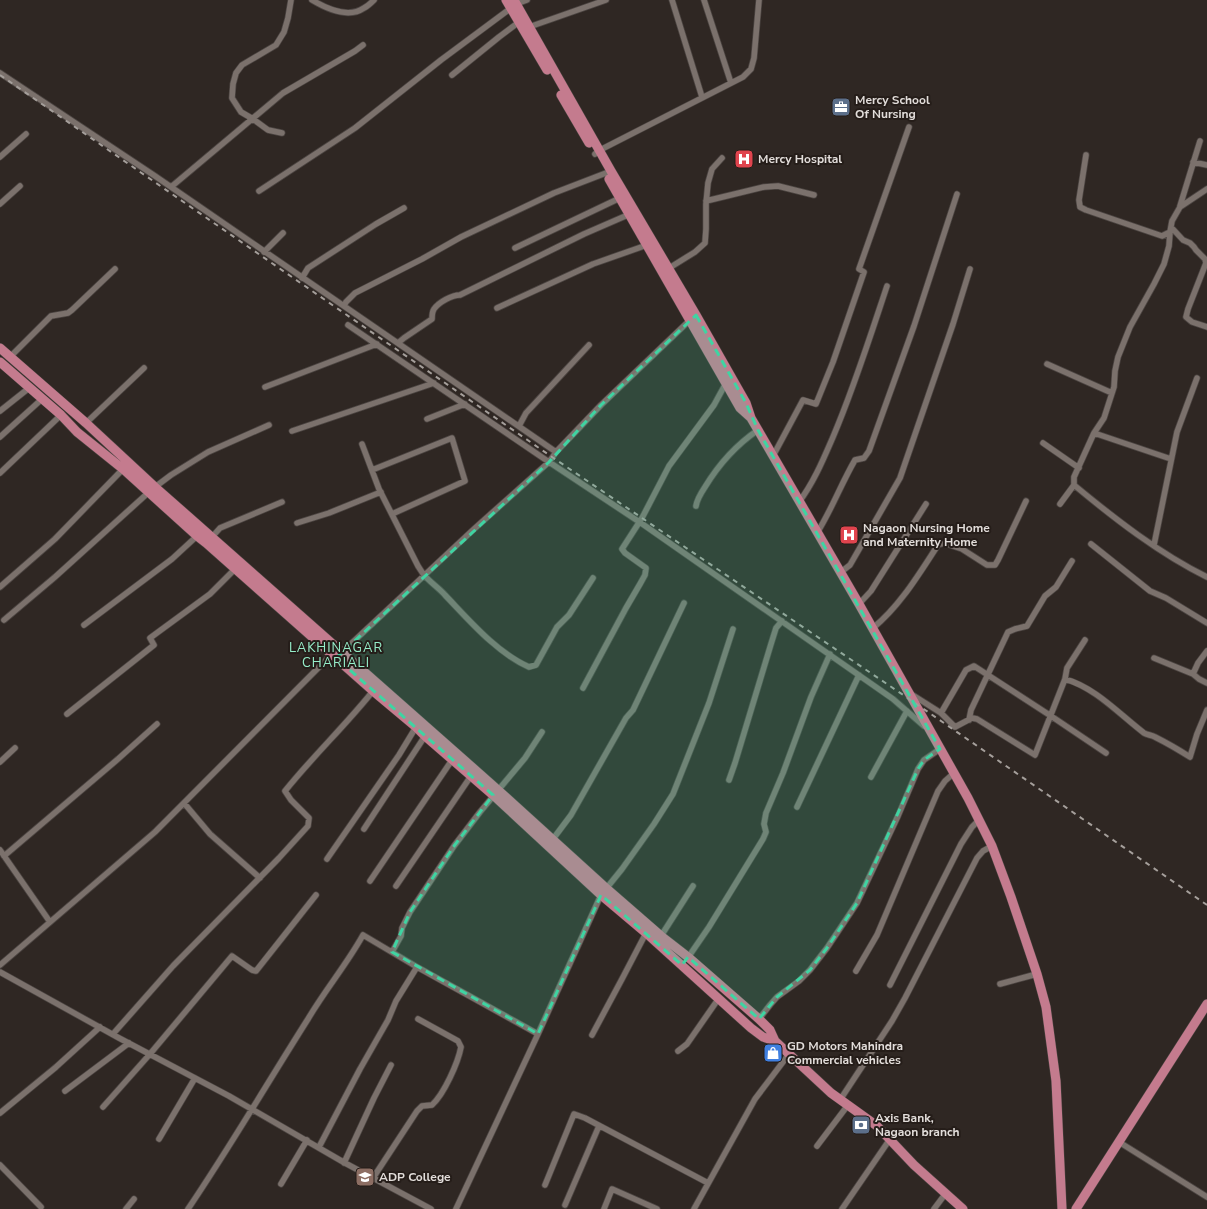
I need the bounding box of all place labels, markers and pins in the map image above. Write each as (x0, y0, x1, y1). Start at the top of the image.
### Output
place label: Mercy School Of Nursing (855, 92, 930, 122)
office icon: Mercy School Of Nursing (830, 96, 852, 118)
hospital icon: Mercy Hospital (733, 148, 755, 170)
place label: Mercy Hospital (758, 151, 842, 167)
place label: Nagaon Nursing Home and Maternity Home (863, 520, 990, 550)
hospital icon: Nagaon Nursing Home and Maternity Home (838, 524, 860, 546)
place label: GD Motors Mahindra Commercial vehicles (787, 1038, 903, 1068)
shop icon: GD Motors Mahindra Commercial vehicles (762, 1042, 784, 1064)
place label: Axis Bank, Nagaon branch (875, 1110, 960, 1140)
bank icon: Axis Bank, Nagaon branch (850, 1114, 872, 1136)
school or university icon: ADP College (354, 1166, 376, 1188)
place label: ADP College (379, 1169, 451, 1185)

